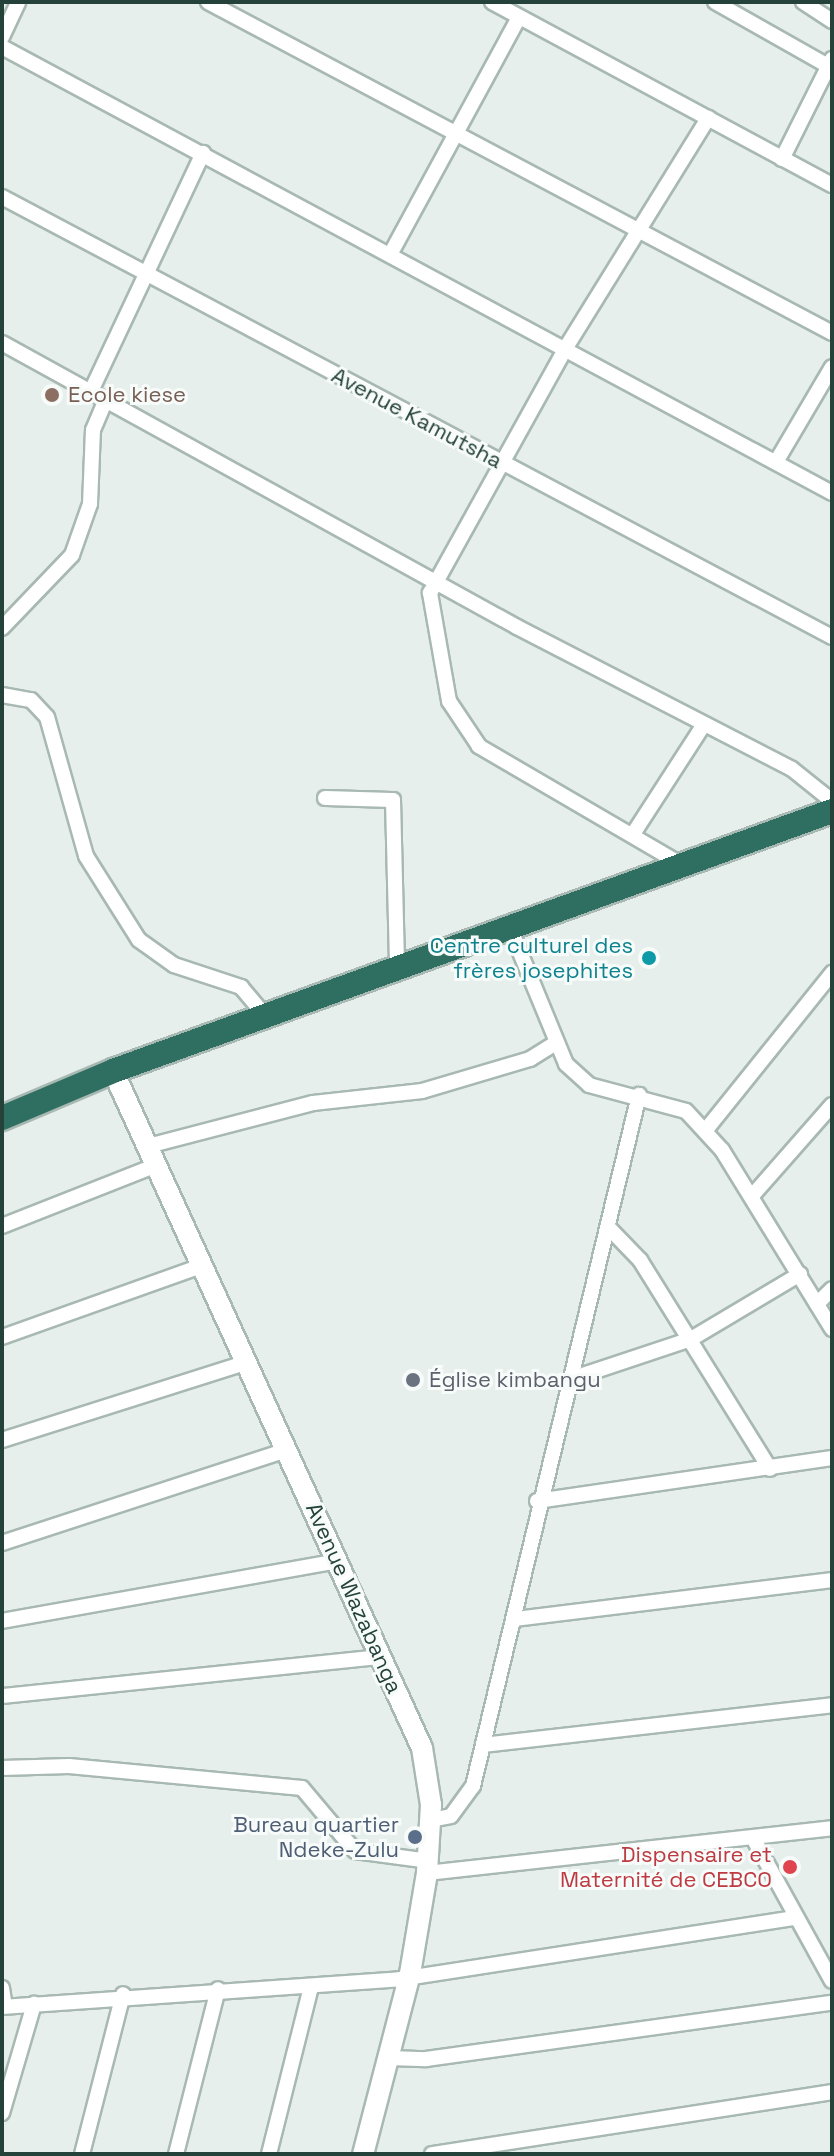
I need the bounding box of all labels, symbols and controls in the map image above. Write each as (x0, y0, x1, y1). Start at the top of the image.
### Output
street label: Avenue Kamutsha (327, 362, 507, 474)
place label: Ecole kiese (68, 382, 186, 408)
marker: Ecole kiese (43, 386, 61, 404)
place label: Centre culturel des frères josephites (430, 932, 633, 984)
marker: Centre culturel des frères josephites (640, 949, 658, 967)
place label: Église kimbangu (429, 1367, 601, 1393)
marker: Église kimbangu (404, 1371, 422, 1389)
street label: Avenue Wazabanga (300, 1498, 408, 1698)
place label: Bureau quartier Ndeke-Zulu (233, 1811, 399, 1862)
marker: Bureau quartier Ndeke-Zulu (406, 1828, 424, 1846)
place label: Dispensaire et Maternité de CEBCO (560, 1841, 772, 1892)
marker: Dispensaire et Maternité de CEBCO (779, 1856, 801, 1878)

